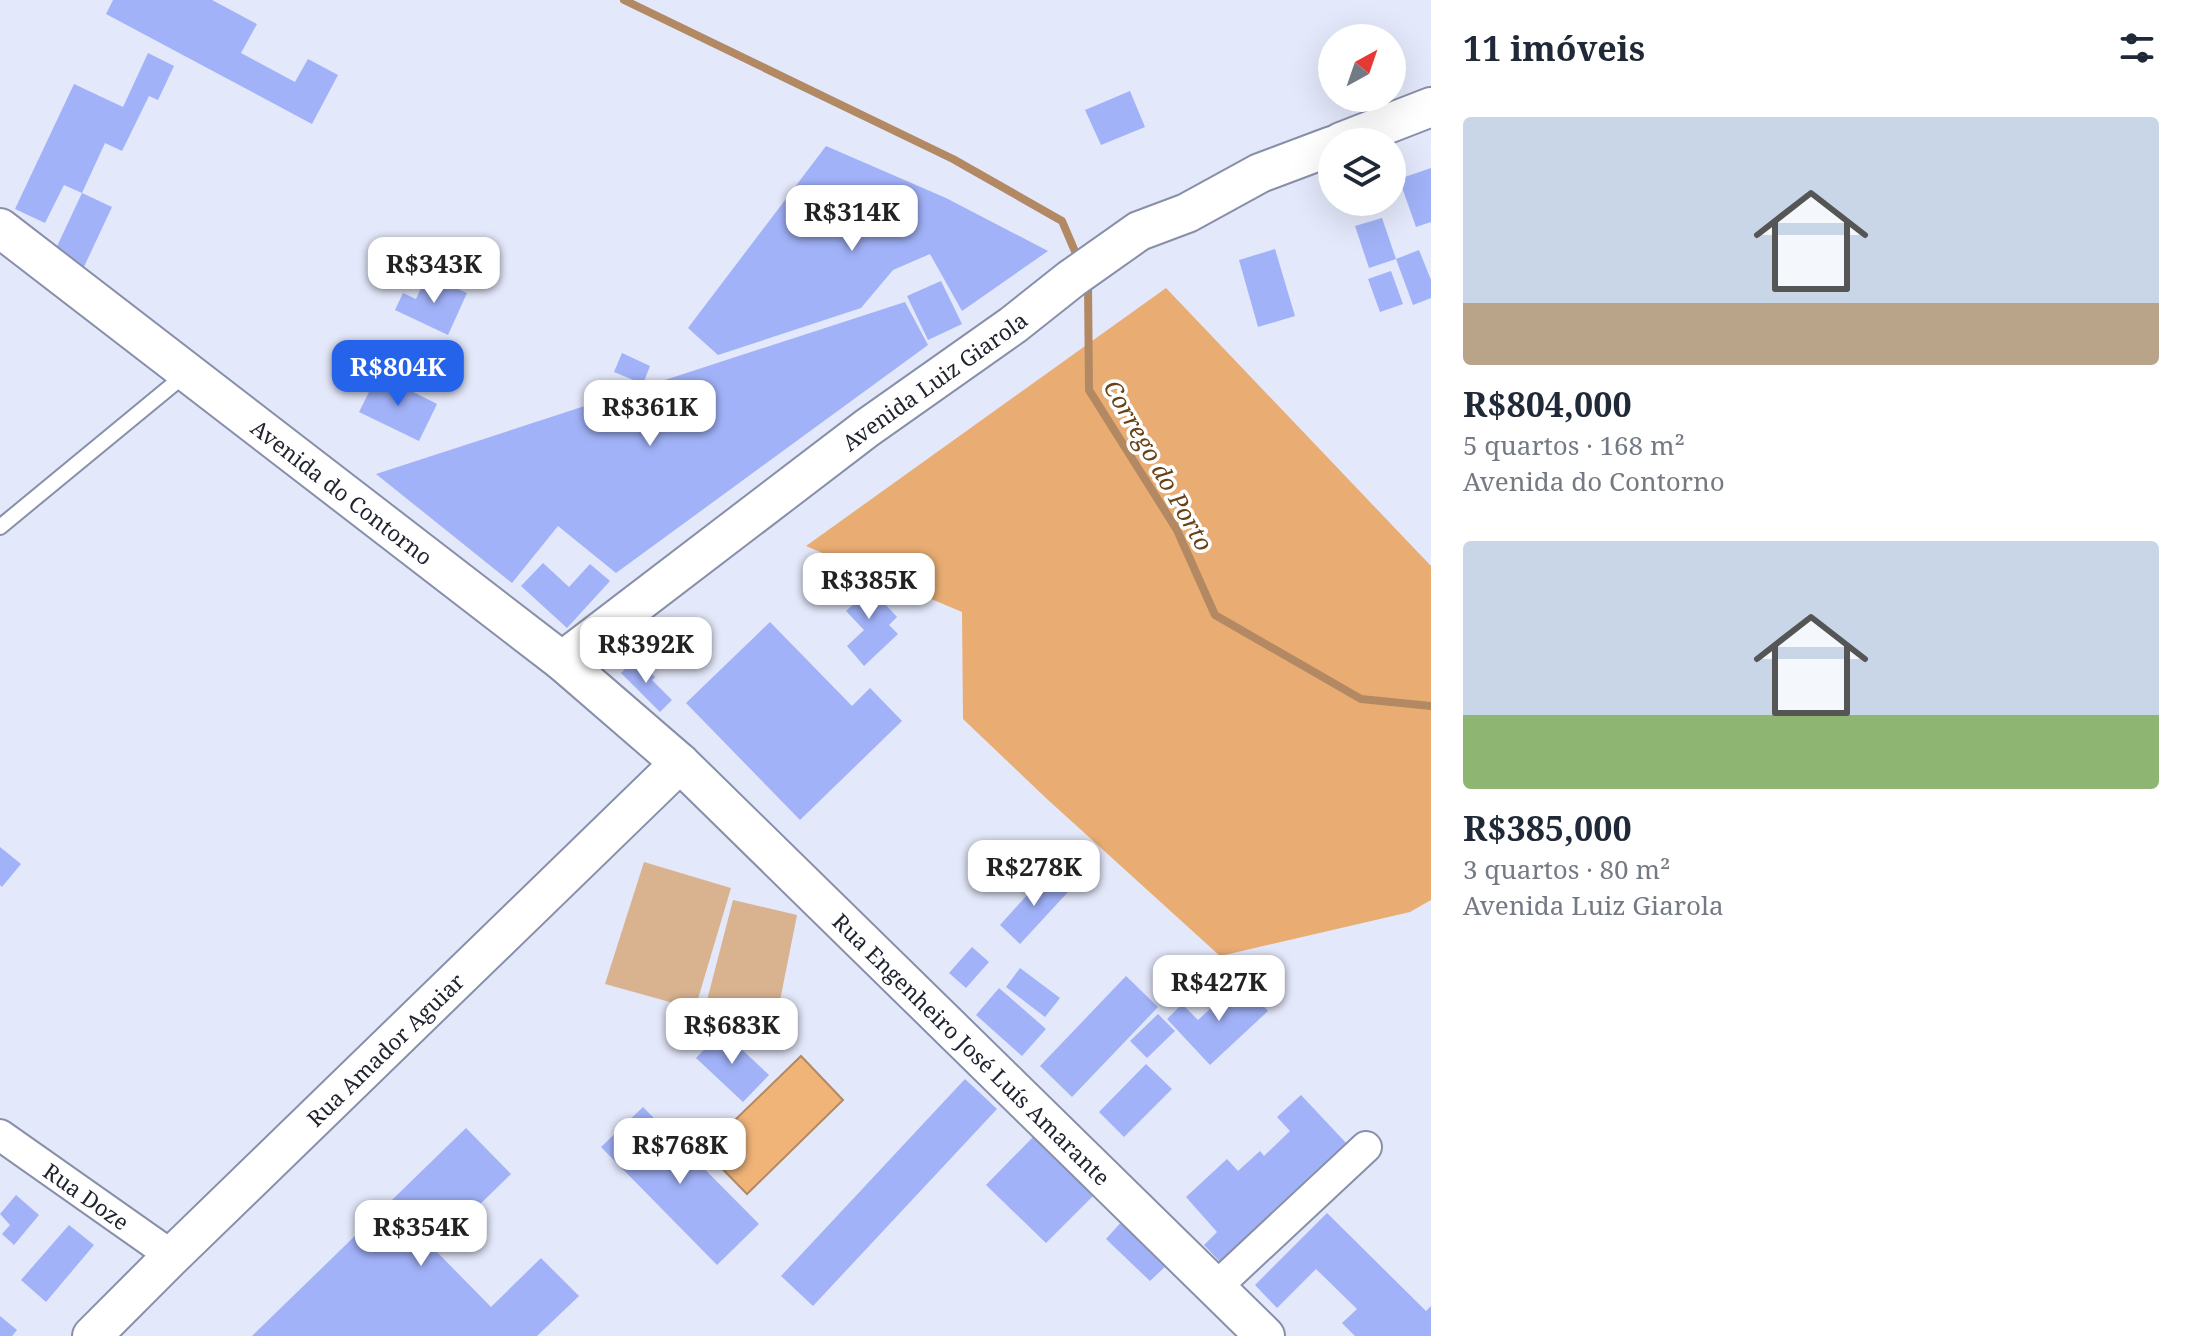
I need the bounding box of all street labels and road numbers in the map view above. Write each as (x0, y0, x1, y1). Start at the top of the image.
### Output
street label: Avenida Luiz Giarola (835, 305, 1033, 457)
street label: Avenida do Contorno (245, 412, 439, 571)
street label: Rua Engenheiro José Luís Amarante (827, 906, 1117, 1192)
street label: Rua Amador Aguiar (300, 966, 471, 1133)
street label: Rua Doze (38, 1155, 136, 1237)

